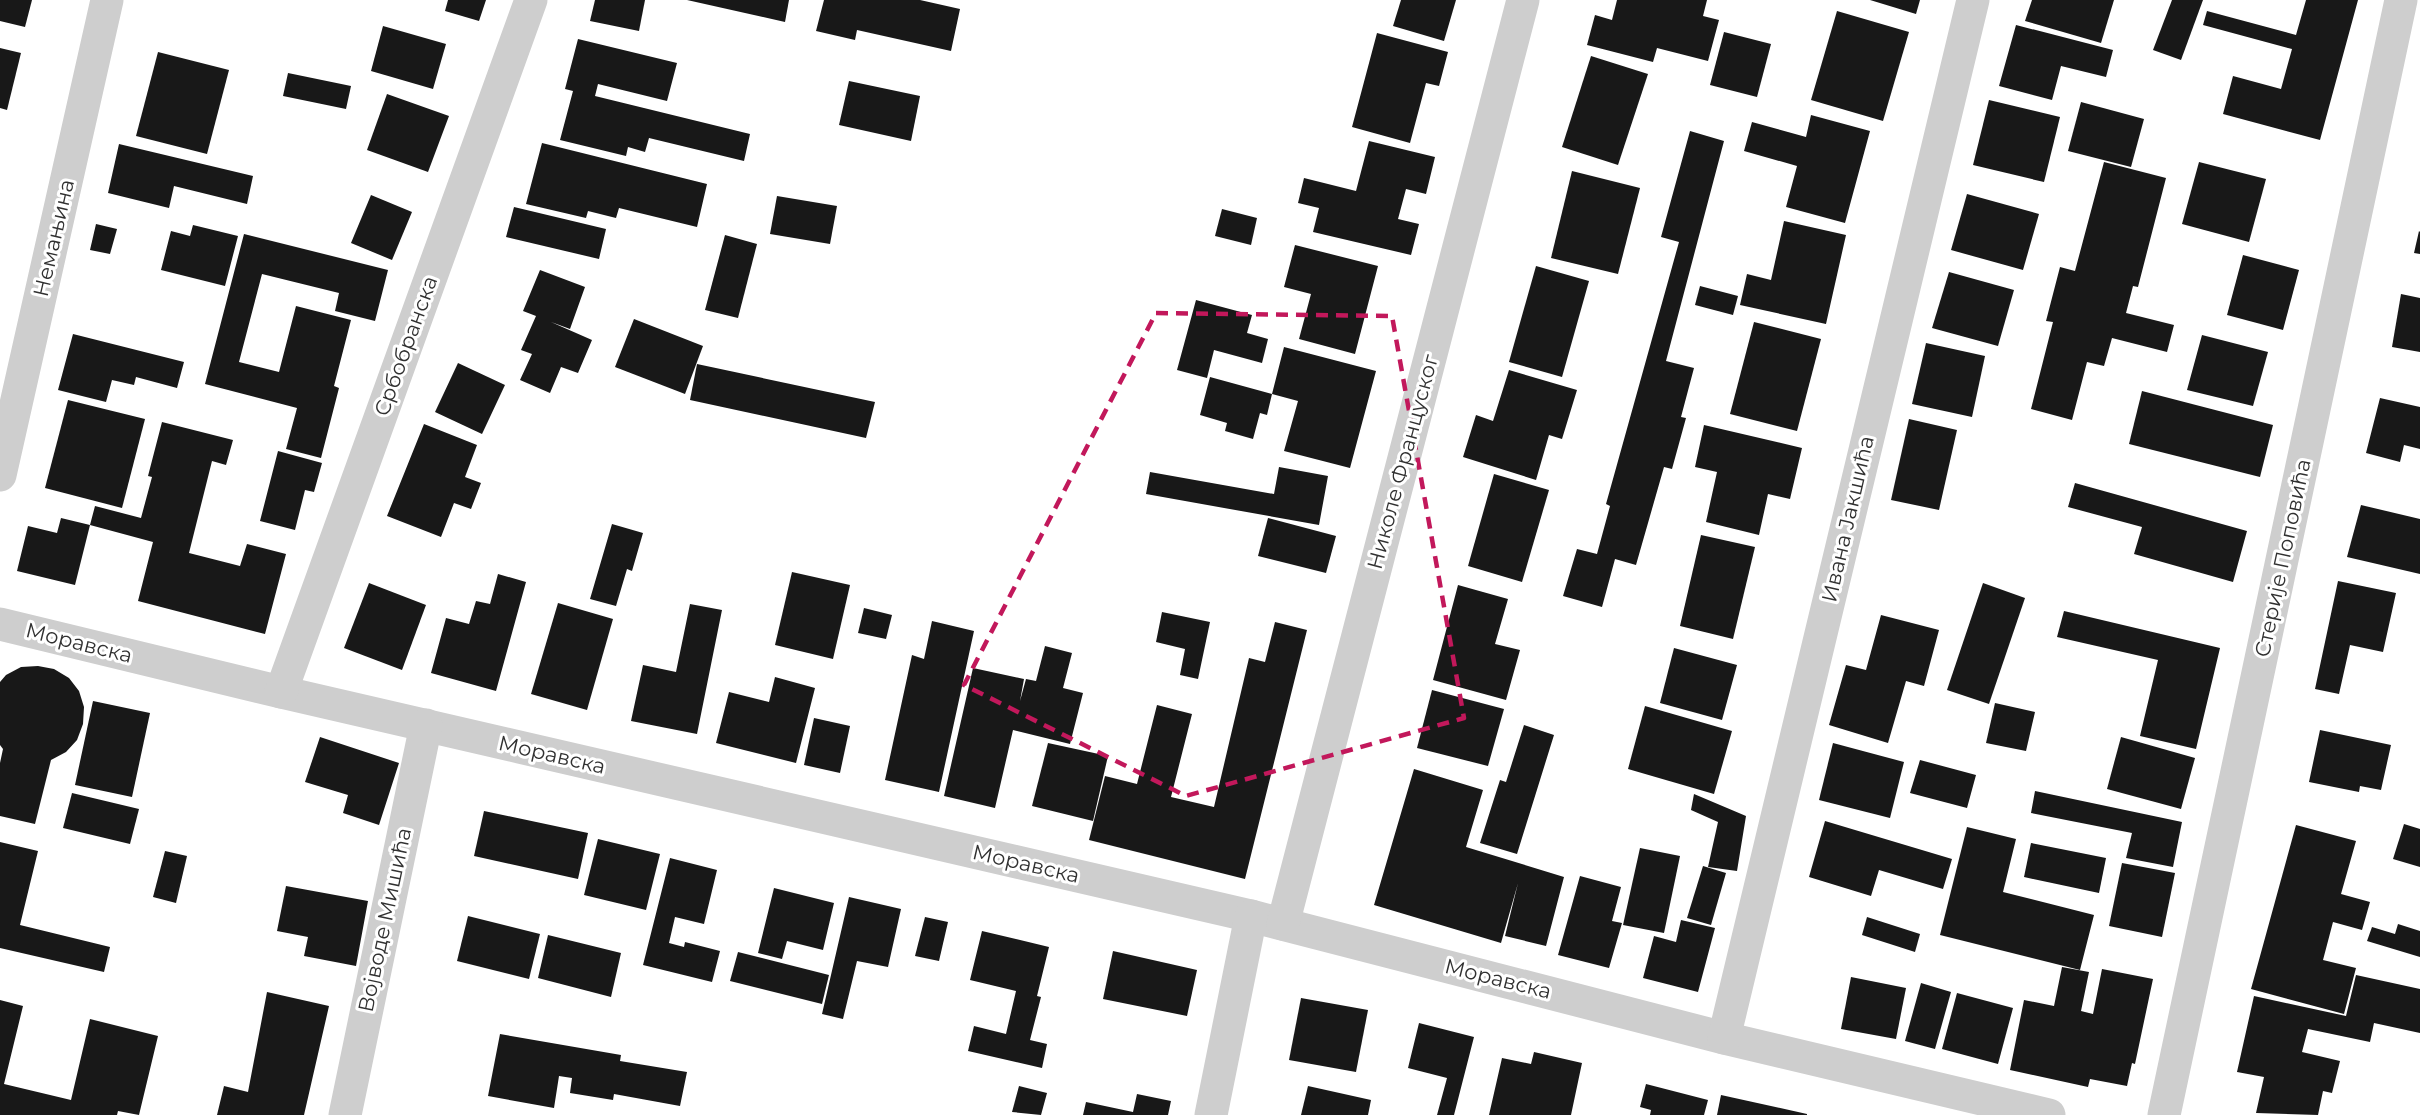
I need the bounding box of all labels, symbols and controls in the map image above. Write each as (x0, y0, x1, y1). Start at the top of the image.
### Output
street label: Немањина (28, 177, 79, 299)
street label: Србобранска (369, 272, 442, 419)
street label: Николе Француског (1362, 352, 1443, 572)
street label: Ивана Јакшића (1816, 433, 1879, 605)
street label: Стерије Поповића (2249, 457, 2316, 659)
street label: Моравска (23, 617, 135, 668)
street label: Моравска (496, 730, 608, 779)
street label: Војводе Мишића (353, 825, 416, 1014)
street label: Моравска (970, 839, 1082, 888)
street label: Моравска (1442, 953, 1554, 1004)

